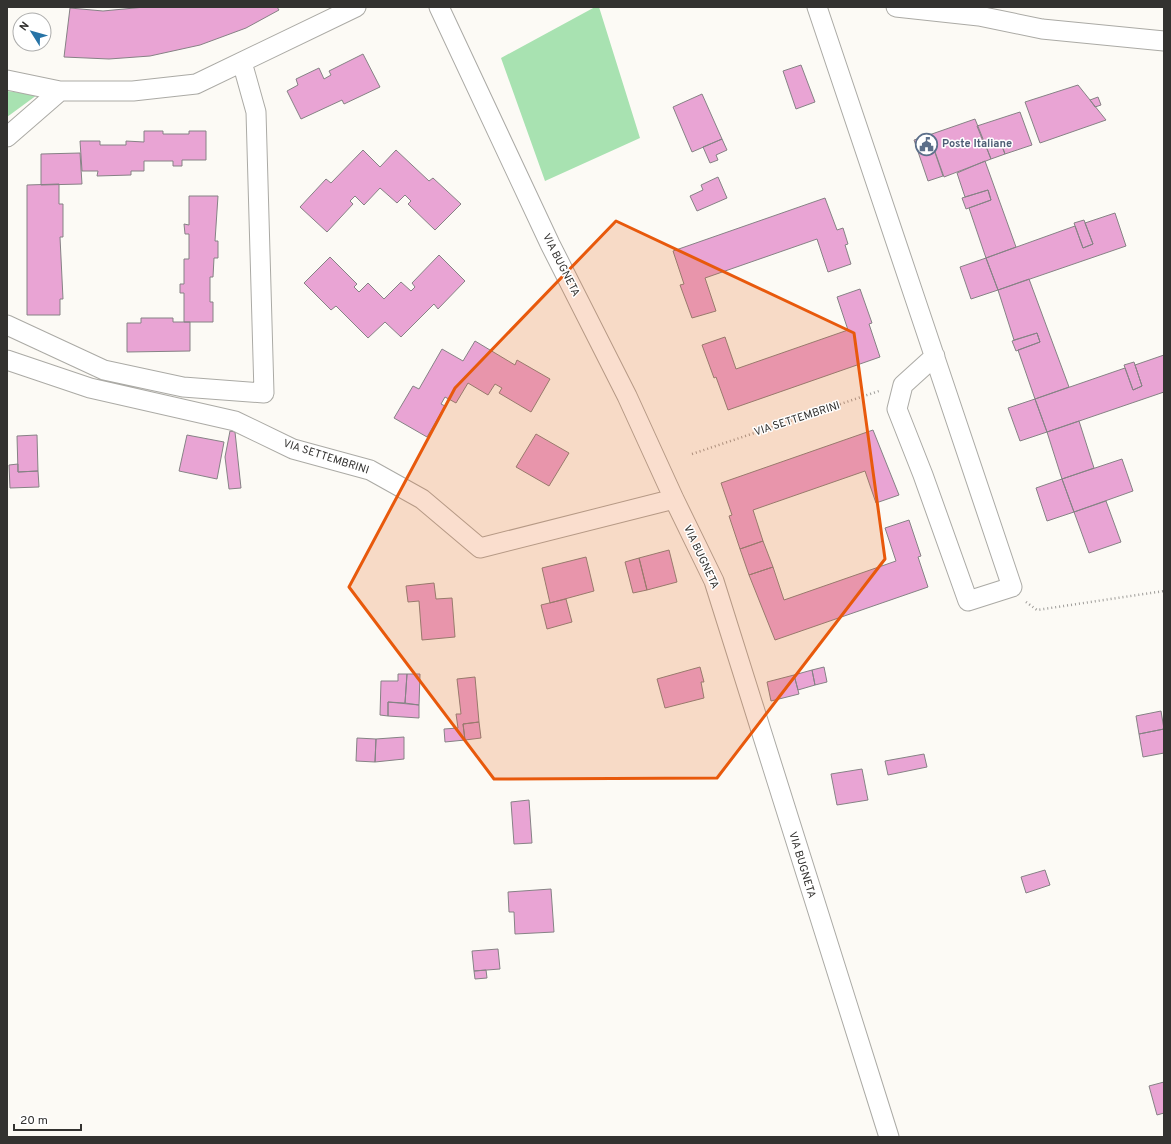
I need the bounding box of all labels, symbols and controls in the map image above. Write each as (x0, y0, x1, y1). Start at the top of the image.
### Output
north arrow (12, 12, 52, 52)
text: N (17, 19, 33, 34)
public building icon: Poste Italiane (914, 131, 940, 157)
place label: Poste Italiane (942, 137, 1012, 151)
street label: VIA BUGNETA (539, 231, 583, 299)
street label: VIA SETTEMBRINI (752, 399, 842, 439)
street label: VIA SETTEMBRINI (281, 437, 371, 477)
street label: VIA BUGNETA (680, 523, 722, 591)
street label: VIA BUGNETA (785, 830, 819, 900)
scale bar (14, 1106, 81, 1132)
text: 20 m (20, 1113, 48, 1129)

